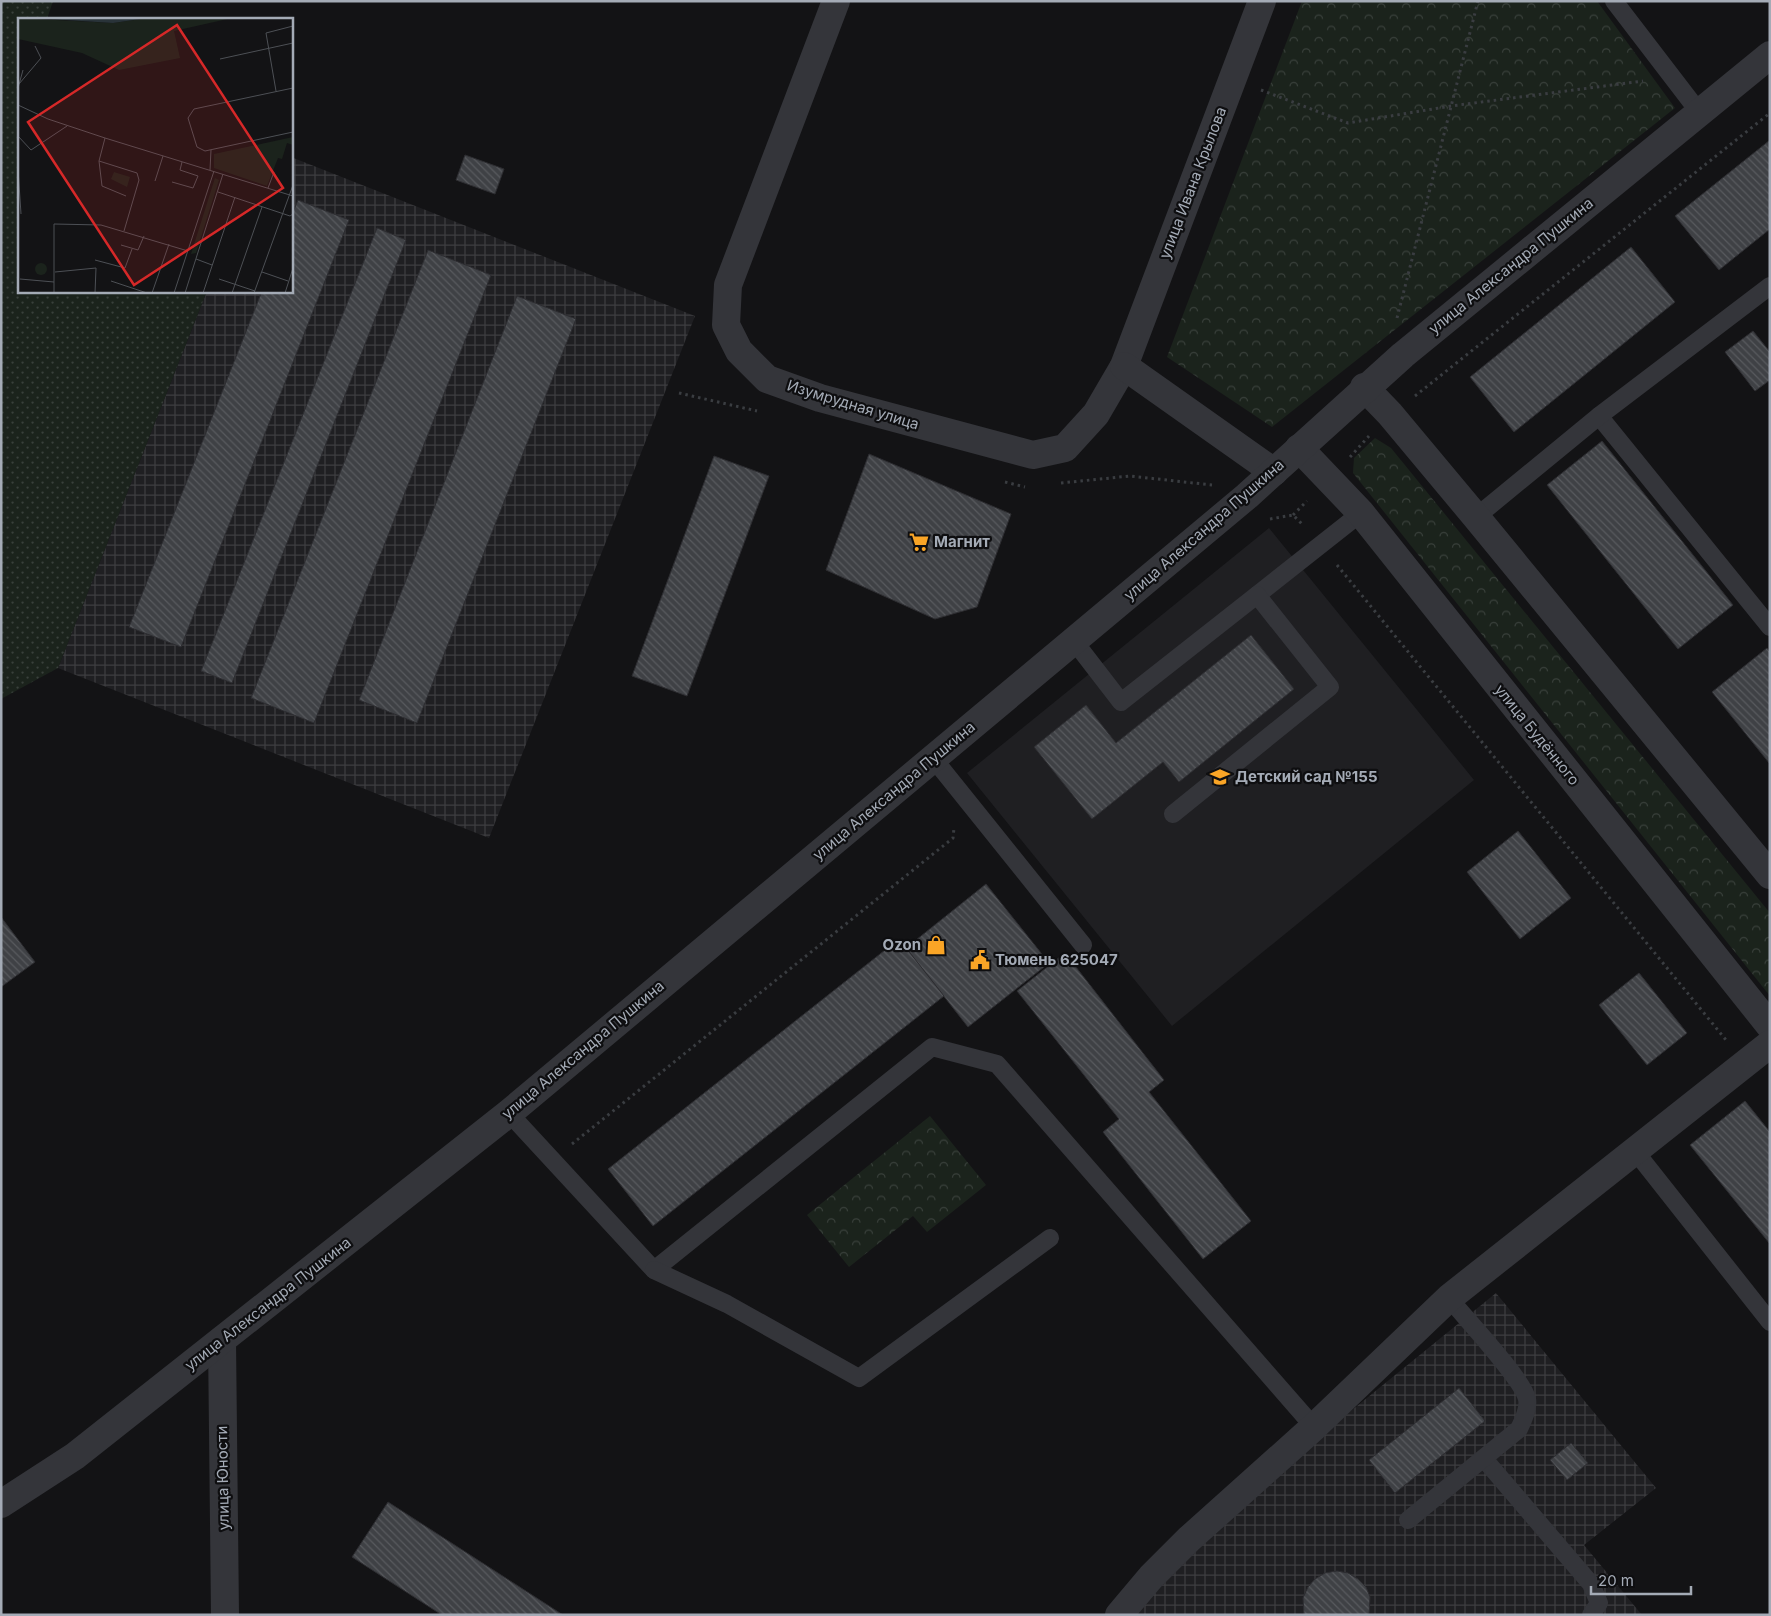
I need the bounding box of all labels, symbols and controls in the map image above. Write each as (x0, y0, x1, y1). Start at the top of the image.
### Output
inset map (18, 18, 292, 292)
street label: улица Ивана Крылова (1155, 104, 1230, 262)
street label: улица Александра Пушкина (1425, 193, 1597, 338)
street label: Изумрудная улица (785, 375, 921, 434)
street label: улица Александра Пушкина (1120, 455, 1288, 604)
supermarket icon: Магнит (908, 531, 930, 553)
place label: Магнит (934, 532, 990, 551)
street label: улица Будённого (1491, 680, 1584, 789)
street label: улица Александра Пушкина (809, 717, 979, 864)
school or university icon: Детский сад №155 (1209, 766, 1231, 788)
place label: Детский сад №155 (1235, 767, 1377, 786)
shop icon: Ozon (925, 934, 947, 956)
place label: Ozon (883, 935, 921, 954)
public building icon: Тюмень 625047 (969, 949, 991, 971)
place label: Тюмень 625047 (995, 950, 1118, 969)
street label: улица Александра Пушкина (498, 976, 668, 1123)
street label: улица Александра Пушкина (181, 1233, 355, 1375)
street label: улица Юности (212, 1426, 233, 1530)
scale bar (1591, 1564, 1691, 1596)
text: 20 m (1598, 1571, 1634, 1590)

